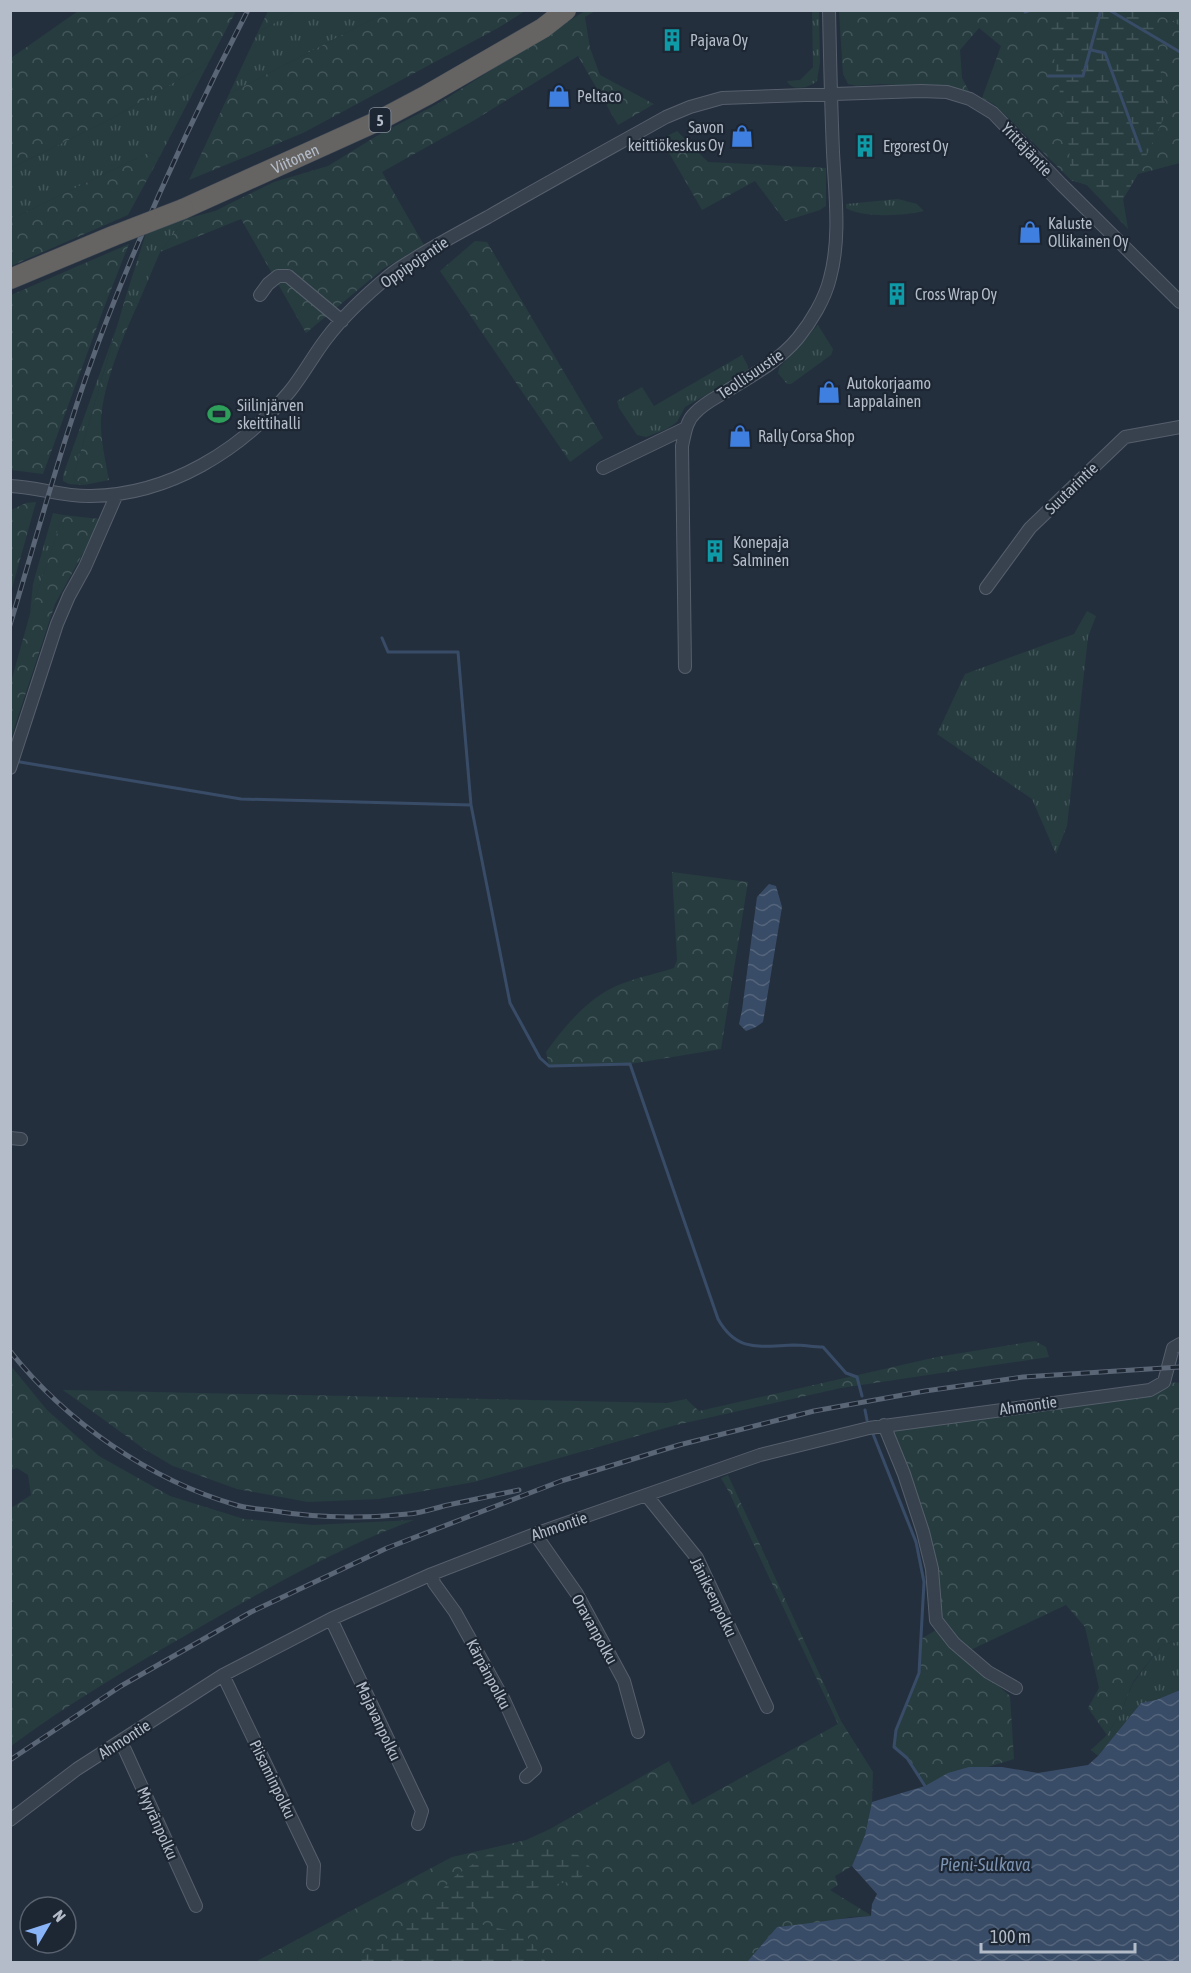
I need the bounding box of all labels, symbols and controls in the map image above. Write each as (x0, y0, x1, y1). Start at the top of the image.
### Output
building icon: Pajava Oy (659, 27, 685, 53)
place label: Pajava Oy (690, 31, 748, 50)
shop icon: Peltaco (546, 83, 572, 109)
place label: Peltaco (577, 87, 622, 105)
road number: 5 (370, 108, 391, 132)
place label: Savon keittiökeskus Oy (628, 118, 724, 155)
street label: Yrittäjäntie (997, 119, 1056, 180)
shop icon: Savon keittiökeskus Oy (729, 123, 755, 149)
building icon: Ergorest Oy (852, 133, 878, 159)
place label: Ergorest Oy (883, 137, 949, 156)
street label: Viitonen (269, 140, 322, 177)
place label: Kaluste Ollikainen Oy (1048, 214, 1129, 251)
shop icon: Kaluste Ollikainen Oy (1017, 219, 1043, 245)
street label: Oppipojantie (377, 233, 452, 292)
building icon: Cross Wrap Oy (884, 281, 910, 307)
place label: Cross Wrap Oy (915, 285, 997, 304)
street label: Teollisuustie (714, 346, 786, 402)
place label: Autokorjaamo Lappalainen (847, 374, 931, 411)
shop icon: Autokorjaamo Lappalainen (816, 379, 842, 405)
place label: Siilinjärven skeittihalli (237, 396, 304, 432)
sports icon: Siilinjärven skeittihalli (206, 401, 232, 427)
shop icon: Rally Corsa Shop (727, 423, 753, 449)
place label: Rally Corsa Shop (758, 427, 855, 446)
street label: Suutarintie (1041, 459, 1101, 517)
place label: Konepaja Salminen (733, 533, 789, 569)
building icon: Konepaja Salminen (702, 538, 728, 564)
street label: Ahmontie (998, 1392, 1058, 1418)
street label: Ahmontie (529, 1508, 589, 1544)
street label: Jäniksenpolku (686, 1554, 741, 1640)
street label: Oravanpolku (568, 1591, 622, 1667)
street label: Kärpänpolku (462, 1636, 515, 1713)
street label: Majavanpolku (352, 1679, 405, 1764)
street label: Ahmontie (95, 1716, 153, 1762)
street label: Piisaminpolku (245, 1737, 300, 1822)
street label: Myyränpolku (133, 1784, 182, 1863)
water label: Pieni-Sulkava (940, 1854, 1031, 1875)
north arrow (18, 1895, 78, 1955)
text: N (50, 1906, 70, 1925)
scale bar (981, 1916, 1136, 1954)
text: 100 m (990, 1926, 1031, 1947)

